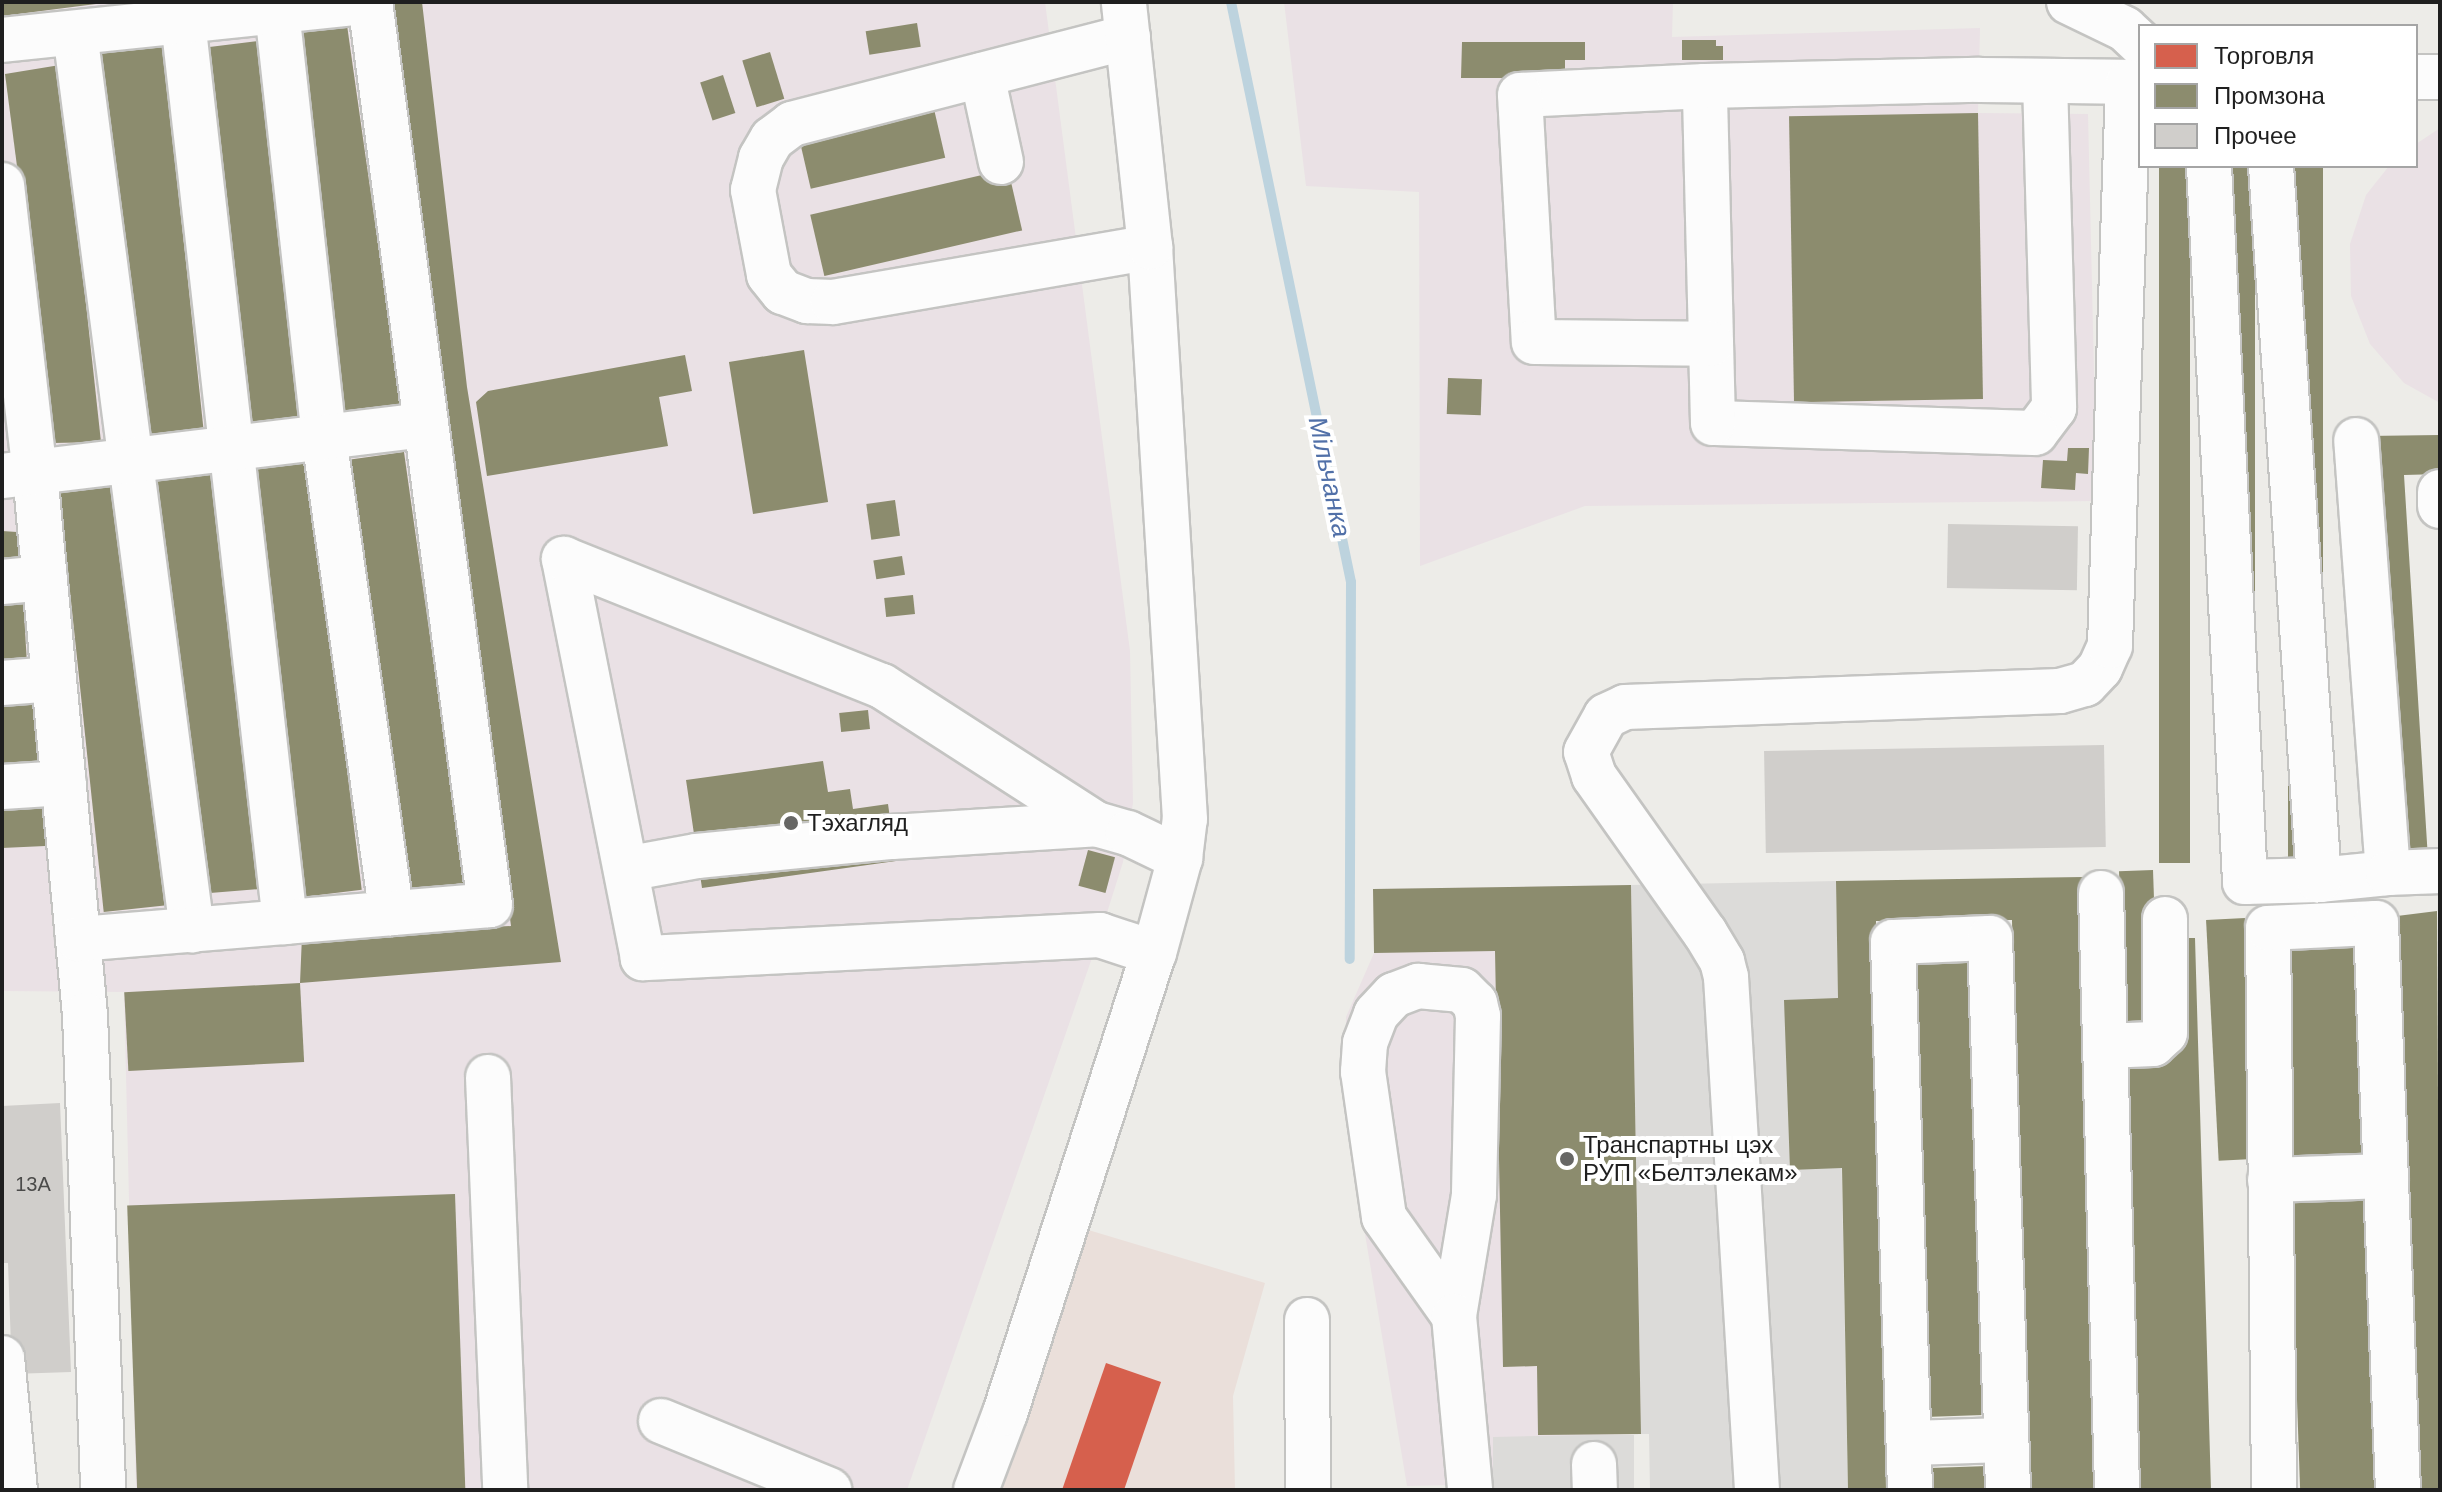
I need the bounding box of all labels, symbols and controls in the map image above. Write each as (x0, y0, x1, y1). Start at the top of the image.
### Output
legend (2138, 24, 2418, 168)
text: Торговля (2214, 42, 2314, 69)
text: Промзона (2214, 82, 2325, 109)
text: Прочее (2214, 122, 2297, 149)
water label: Мільчанка (1301, 414, 1357, 540)
place label: Тэхагляд (807, 809, 908, 837)
marker: Тэхагляд (782, 814, 800, 832)
place label: Транспартны цэх РУП «Белтэлекам» (1583, 1131, 1798, 1187)
marker: Транспартны цэх РУП «Белтэлекам» (1558, 1150, 1576, 1168)
house number: 13А (15, 1172, 51, 1196)

